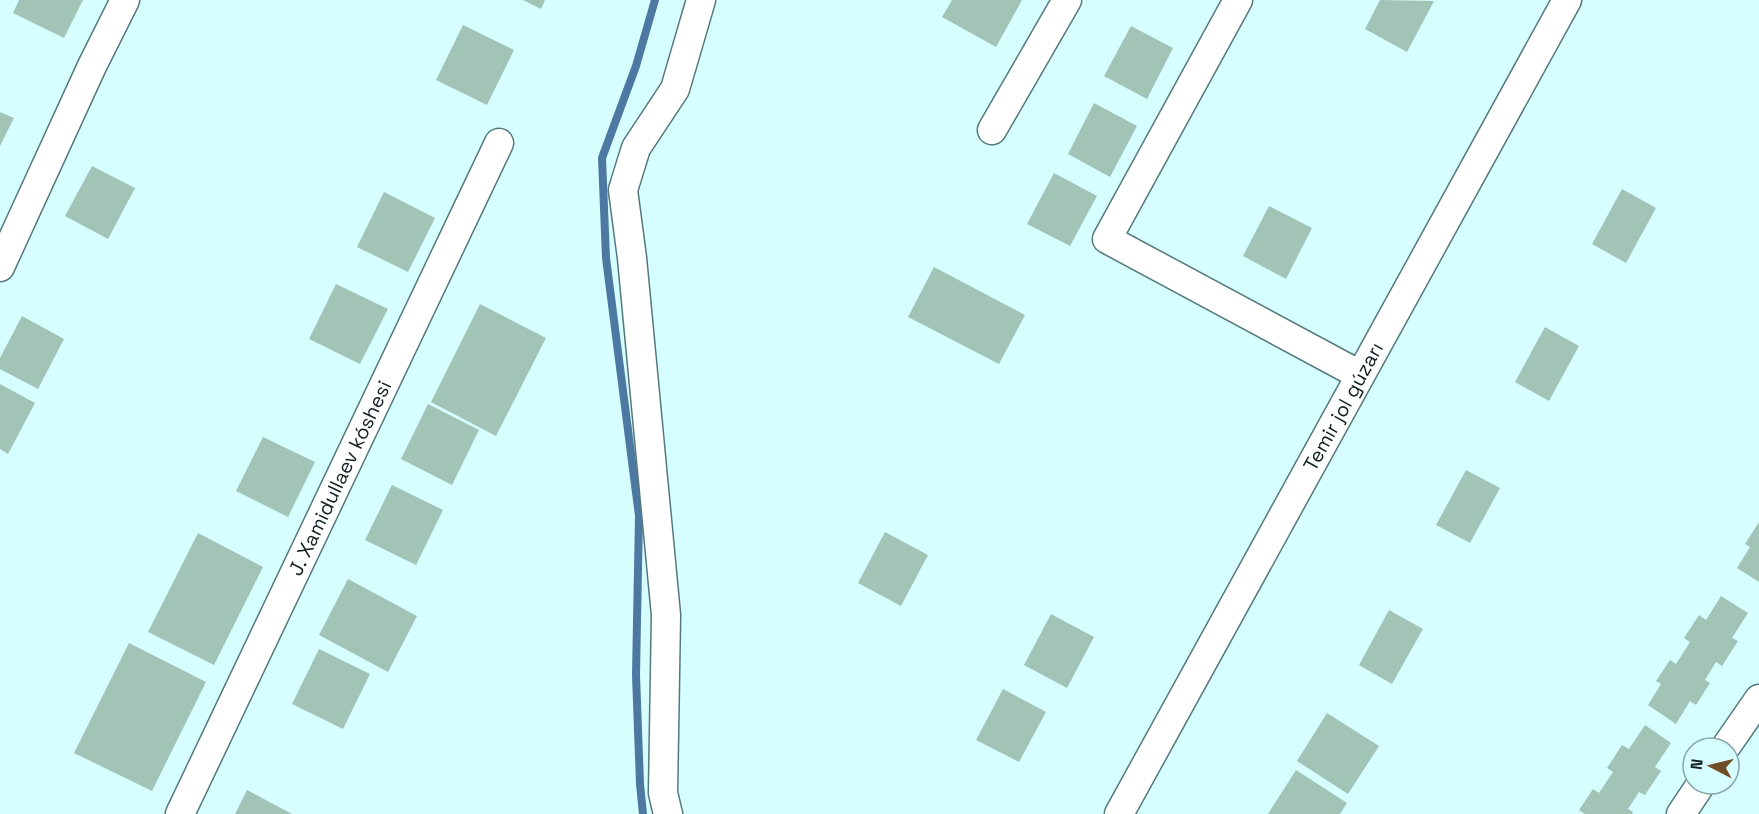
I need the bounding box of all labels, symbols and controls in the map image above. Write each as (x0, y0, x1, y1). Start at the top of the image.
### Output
street label: Temir jol gúzarı (1297, 338, 1389, 476)
street label: J. Xamidullaev kóshesi (282, 376, 397, 580)
north arrow (1681, 736, 1741, 796)
text: N (1686, 758, 1708, 771)

